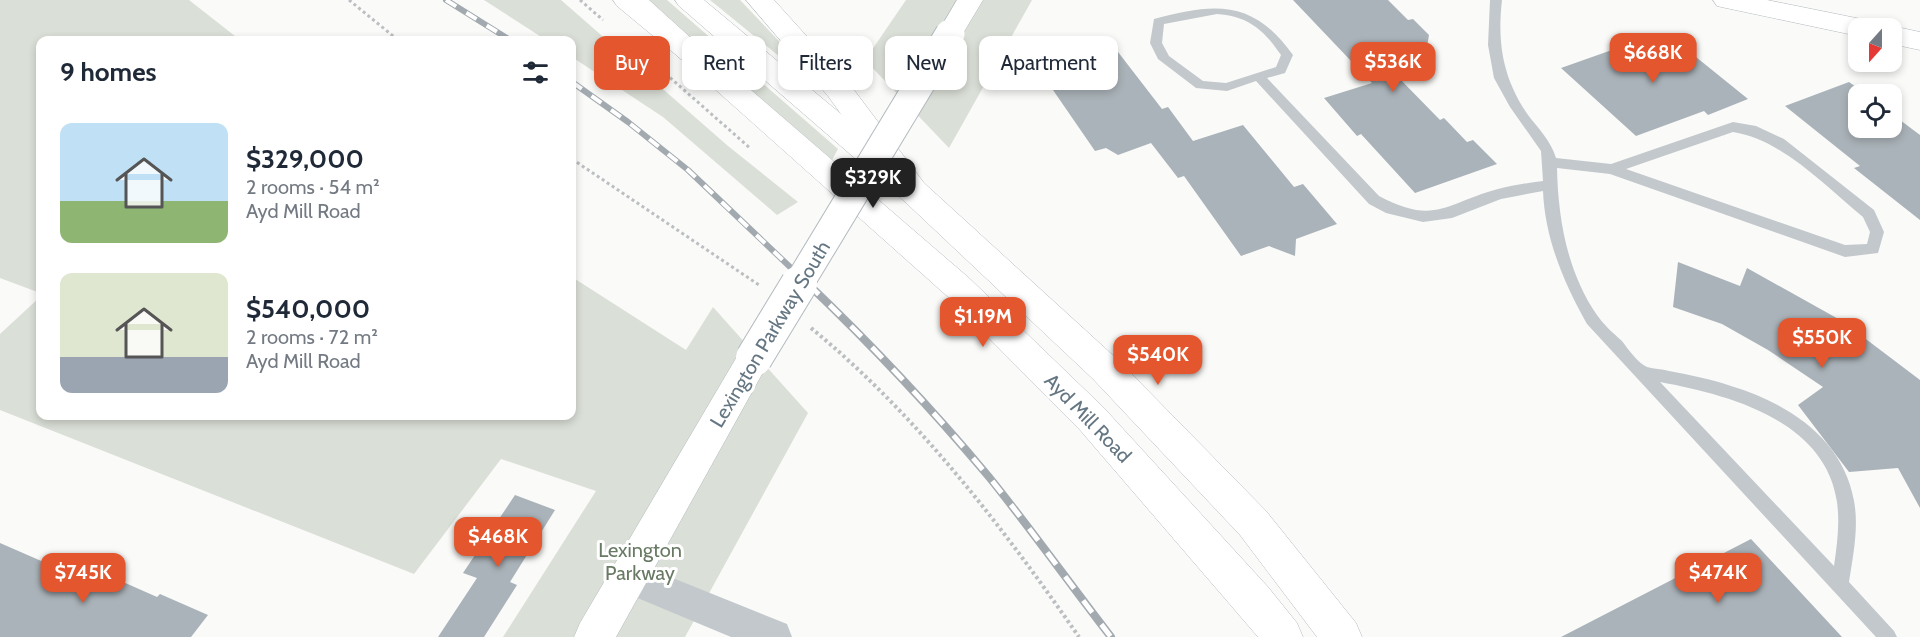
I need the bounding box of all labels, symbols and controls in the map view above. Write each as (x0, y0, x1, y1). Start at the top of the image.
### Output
north arrow (1848, 18, 1902, 72)
map controls (1848, 18, 1902, 138)
pin: $668K (1611, 33, 1695, 84)
chip: Buy (594, 36, 670, 90)
chip: Rent (682, 36, 766, 90)
chip: Filters (778, 36, 873, 90)
chip: New (885, 36, 967, 90)
chip: Apartment (979, 36, 1118, 90)
text: $668K (1624, 40, 1682, 64)
pin: $536K (1351, 42, 1435, 93)
text: $536K (1365, 49, 1421, 73)
text: 9 homes (60, 56, 157, 88)
icon: filters (519, 56, 552, 89)
button: locate (1848, 84, 1902, 138)
text: $329,000 (246, 143, 364, 175)
icon: home (108, 147, 180, 219)
pin: $329K (831, 158, 915, 209)
text: $329K (845, 165, 901, 189)
text: 2 rooms · 54 m² (246, 175, 380, 199)
text: Ayd Mill Road (246, 199, 361, 223)
street label: Lexington Parkway South (705, 236, 835, 432)
text: $540,000 (246, 293, 370, 325)
icon: home (108, 297, 180, 369)
pin: $1.19M (934, 297, 1032, 348)
text: $1.19M (954, 304, 1012, 328)
pin: $550K (1780, 318, 1864, 369)
text: 2 rooms · 72 m² (246, 325, 378, 349)
text: $550K (1792, 325, 1852, 349)
pin: $540K (1116, 335, 1200, 386)
text: $540K (1127, 342, 1189, 366)
text: Ayd Mill Road (246, 349, 361, 373)
street label: Ayd Mill Road (1040, 368, 1136, 468)
pin: $468K (456, 517, 540, 568)
text: $468K (468, 524, 528, 548)
park label: Lexington Parkway (598, 538, 682, 585)
pin: $745K (41, 553, 125, 604)
pin: $474K (1676, 553, 1760, 604)
text: $745K (55, 560, 111, 584)
text: $474K (1689, 560, 1747, 584)

